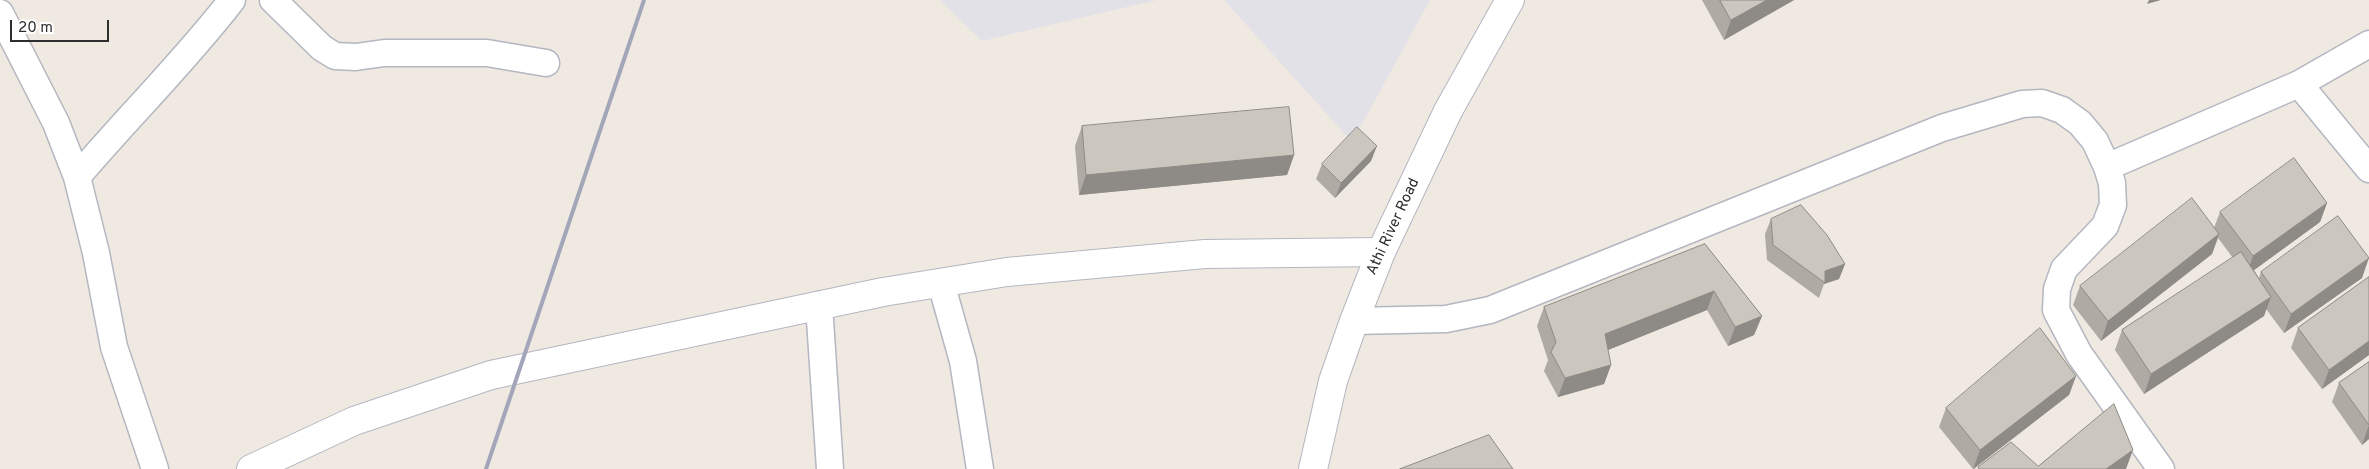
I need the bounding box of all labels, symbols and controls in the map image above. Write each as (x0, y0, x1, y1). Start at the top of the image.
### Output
scale bar (12, 10, 111, 42)
text: 20 m (18, 19, 53, 38)
street label: Athi River Road (1364, 176, 1424, 278)

